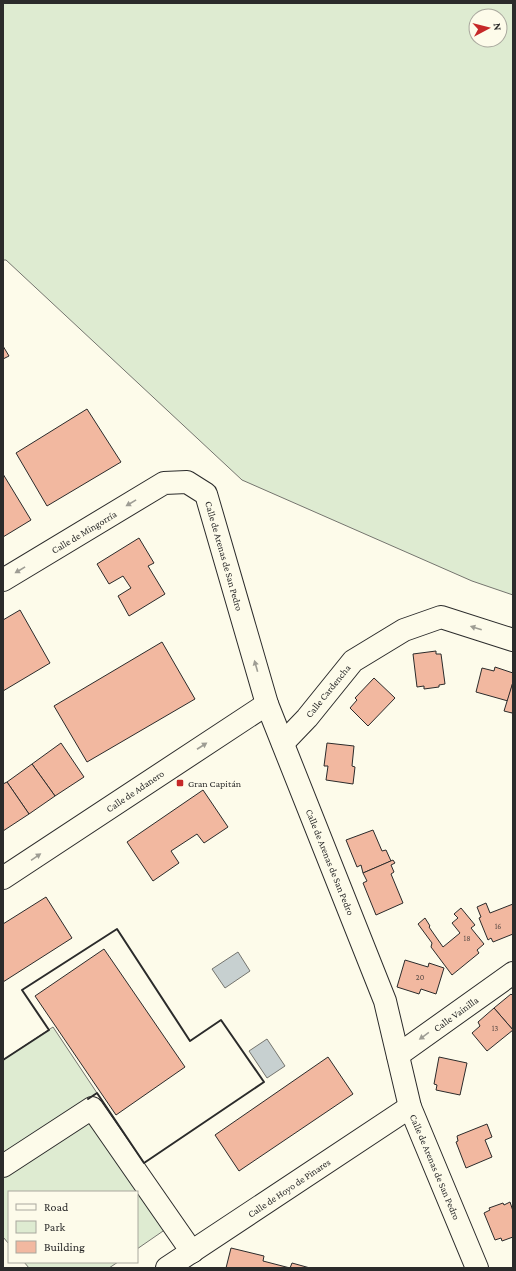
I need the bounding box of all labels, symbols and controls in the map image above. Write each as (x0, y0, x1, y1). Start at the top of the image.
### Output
north arrow (468, 8, 508, 48)
text: N (492, 22, 504, 32)
one-way arrow (125, 500, 137, 507)
street label: Calle de Arenas de San Pedro (203, 500, 245, 612)
street label: Calle de Mingorría (49, 508, 119, 556)
one-way arrow (15, 566, 25, 574)
one-way arrow (469, 625, 481, 631)
one-way arrow (253, 660, 259, 672)
street label: Calle Cardencha (303, 662, 353, 720)
one-way arrow (197, 742, 208, 750)
street label: Calle de Adanero (104, 768, 166, 814)
marker: Gran Capitán (175, 778, 185, 788)
place label: Gran Capitán (188, 778, 242, 789)
street label: Calle de Arenas de San Pedro (304, 807, 356, 917)
one-way arrow (30, 853, 41, 861)
house number: 16 (495, 922, 501, 931)
house number: 18 (464, 934, 470, 943)
house number: 20 (416, 973, 425, 982)
street label: Calle Vainilla (432, 994, 481, 1034)
house number: 13 (492, 1024, 498, 1033)
one-way arrow (419, 1032, 430, 1040)
street label: Calle de Arenas de San Pedro (408, 1113, 462, 1221)
street label: Calle de Hoyo de Pinares (246, 1156, 332, 1220)
legend (8, 1191, 138, 1263)
text: Road (44, 1200, 69, 1214)
text: Park (44, 1220, 66, 1234)
text: Building (44, 1240, 85, 1254)

